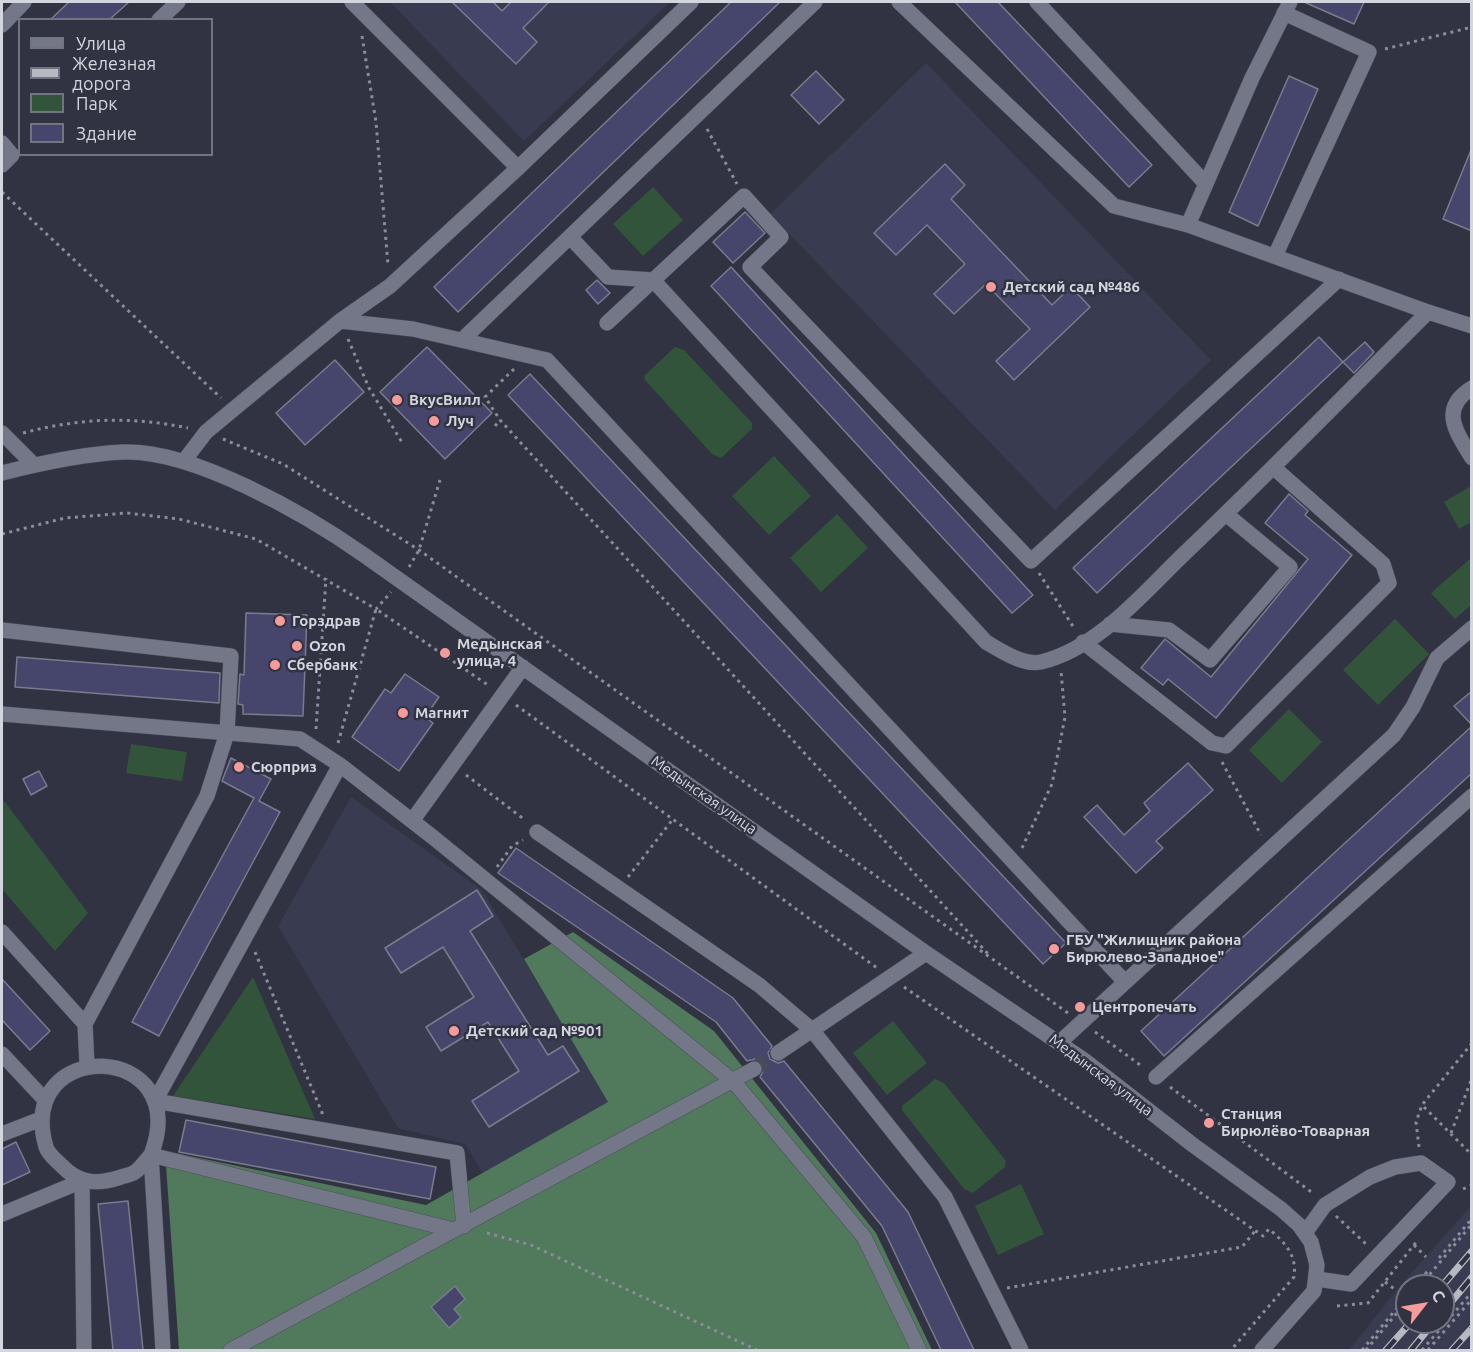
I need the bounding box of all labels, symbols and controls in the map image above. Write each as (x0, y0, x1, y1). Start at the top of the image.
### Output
legend (18, 18, 213, 156)
text: Улица (76, 33, 126, 53)
text: Железная дорога (72, 53, 156, 93)
text: Парк (76, 93, 117, 113)
text: Здание (76, 123, 137, 143)
place label: Детский сад №486 (1003, 278, 1140, 296)
marker: Детский сад №486 (984, 280, 998, 294)
place label: ВкусВилл (409, 391, 481, 409)
marker: ВкусВилл (390, 393, 404, 407)
place label: Луч (446, 412, 474, 430)
marker: Луч (427, 414, 441, 428)
place label: Горздрав (292, 612, 360, 630)
marker: Горздрав (273, 614, 287, 628)
place label: Медынская улица, 4 (457, 635, 542, 670)
place label: Ozon (309, 637, 346, 655)
marker: Ozon (290, 639, 304, 653)
marker: Медынская улица, 4 (438, 646, 452, 660)
place label: Сбербанк (287, 656, 358, 674)
marker: Сбербанк (268, 658, 282, 672)
place label: Магнит (415, 704, 469, 722)
marker: Магнит (396, 706, 410, 720)
street label: Медынская улица (648, 752, 760, 838)
place label: Сюрприз (251, 758, 317, 776)
marker: Сюрприз (232, 760, 246, 774)
place label: ГБУ "Жилищник района Бирюлево-Западное" (1066, 931, 1241, 966)
marker: ГБУ "Жилищник района Бирюлево-Западное" (1047, 942, 1061, 956)
place label: Центропечать (1092, 998, 1196, 1016)
marker: Центропечать (1073, 1000, 1087, 1014)
place label: Детский сад №901 (466, 1022, 603, 1040)
marker: Детский сад №901 (447, 1024, 461, 1038)
street label: Медынская улица (1046, 1030, 1156, 1120)
place label: Станция Бирюлёво-Товарная (1221, 1105, 1370, 1140)
marker: Станция Бирюлёво-Товарная (1202, 1116, 1216, 1130)
north arrow (1395, 1274, 1455, 1334)
text: С (1428, 1287, 1449, 1305)

